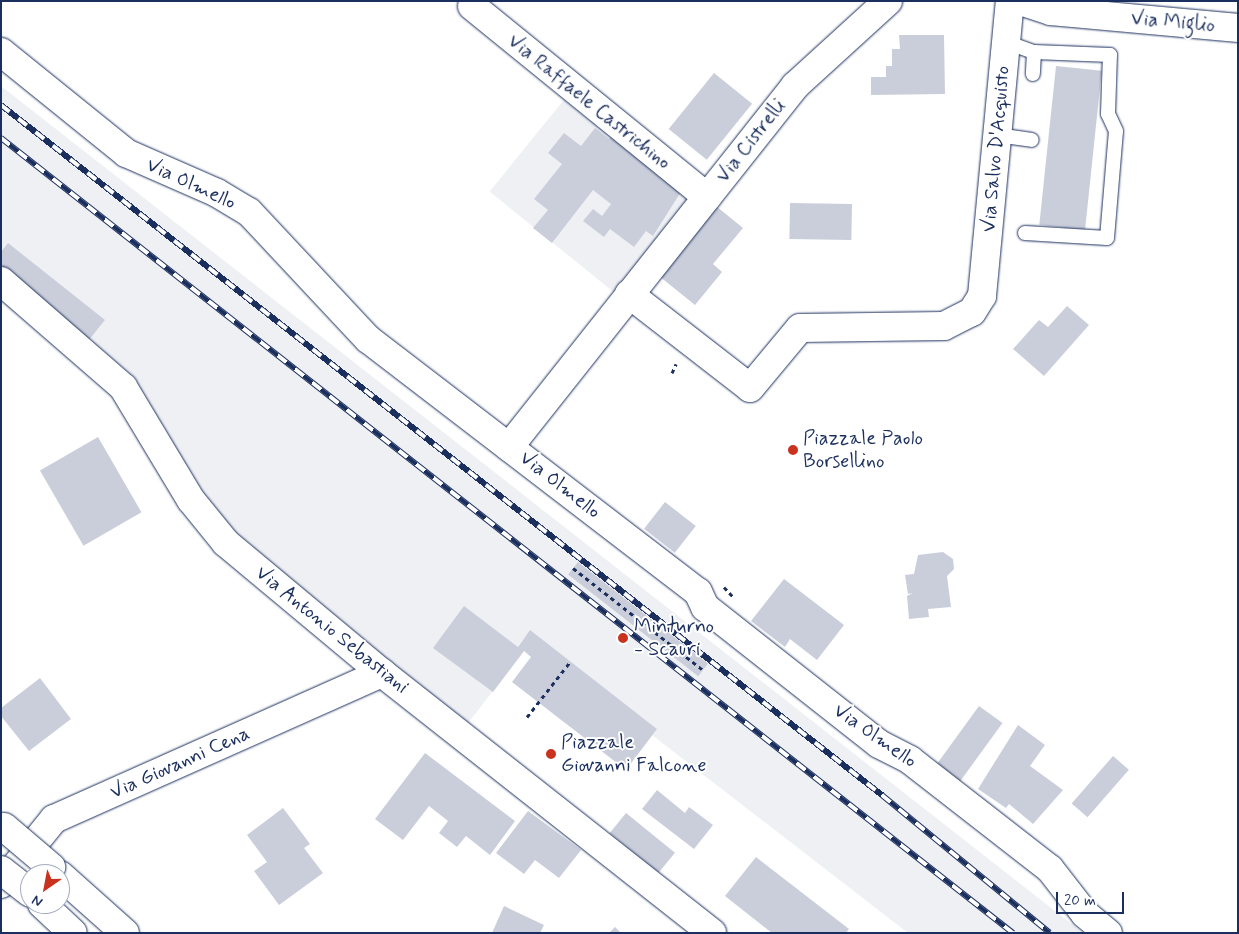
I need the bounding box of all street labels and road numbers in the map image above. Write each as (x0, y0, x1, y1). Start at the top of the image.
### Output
street label: Via Miglio (1130, 6, 1216, 38)
street label: Via Raffaele Castrichino (502, 29, 676, 175)
street label: Via Salvo D'Acquisto (977, 66, 1015, 232)
street label: Via Cistrelli (711, 94, 791, 188)
street label: Via Olmello (142, 153, 240, 215)
street label: Via Olmello (515, 446, 605, 524)
street label: Via Antonio Sebastiani (251, 561, 413, 699)
street label: Via Olmello (829, 699, 921, 773)
street label: Via Giovanni Cena (106, 721, 254, 805)

